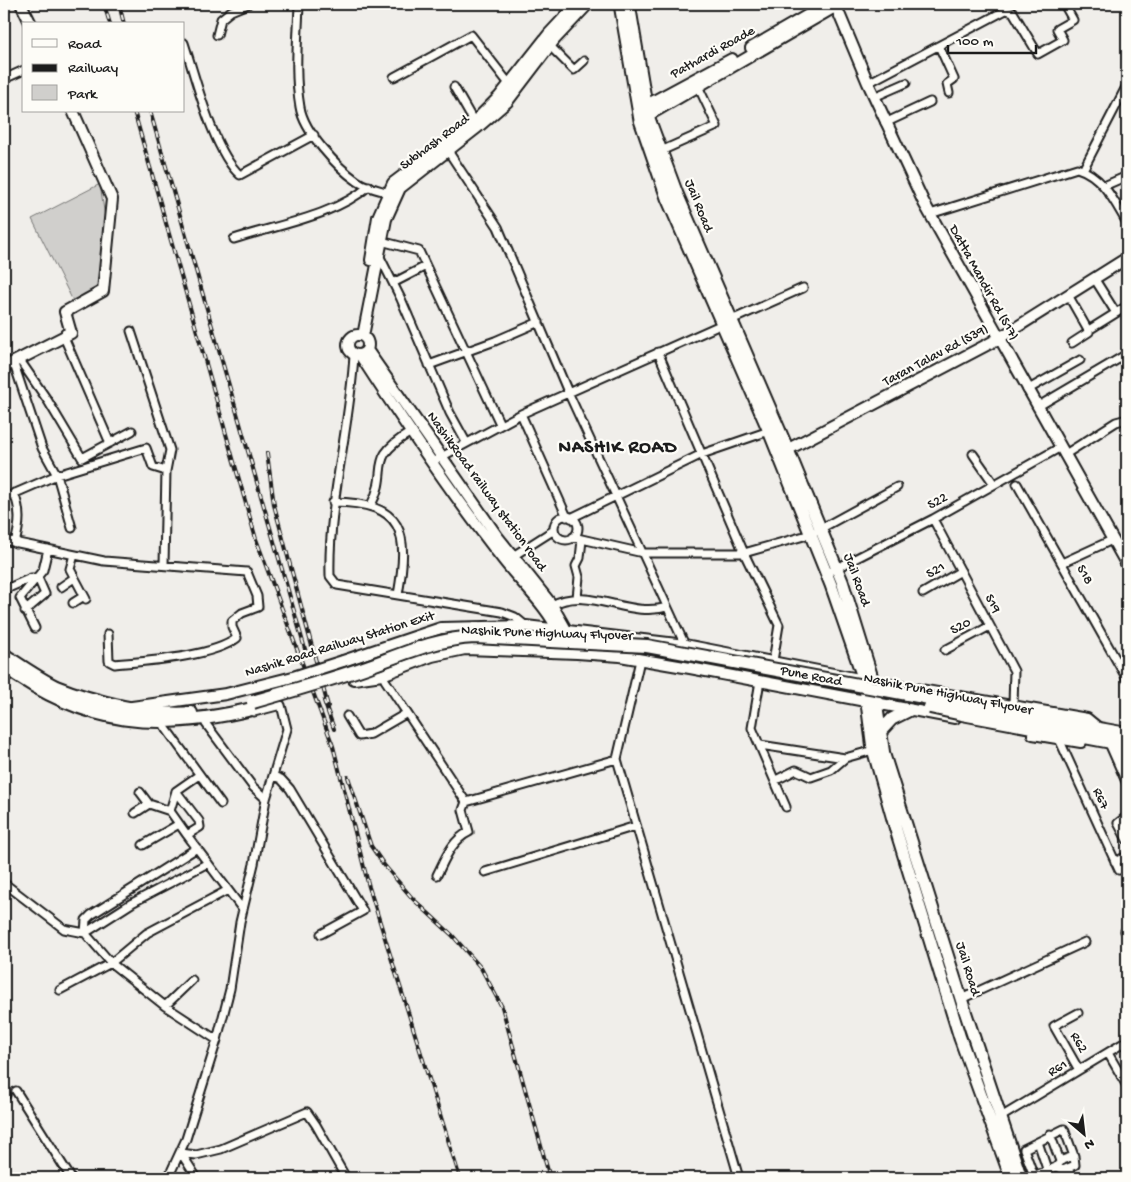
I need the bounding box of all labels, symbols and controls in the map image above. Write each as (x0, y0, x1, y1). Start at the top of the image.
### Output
legend (22, 22, 185, 112)
street label: Pathardi Roade (667, 22, 759, 84)
scale bar (948, 22, 1036, 54)
text: 100 m (955, 33, 994, 51)
text: Road (68, 36, 102, 54)
text: Railway (68, 60, 119, 78)
text: Park (67, 86, 98, 104)
street label: Subhash Road (397, 110, 474, 175)
street label: Jail Road (680, 177, 717, 236)
street label: Datta Mandir Rd (S17) (944, 221, 1022, 344)
street label: Taran Talav Rd (S39) (880, 321, 992, 391)
street label: NashikRoad railway station road (422, 409, 551, 577)
district label: NASHIK ROAD (559, 437, 677, 460)
street label: S22 (925, 490, 951, 514)
street label: Jail Road (839, 551, 874, 611)
street label: S21 (924, 559, 948, 583)
street label: S18 (1072, 562, 1096, 588)
street label: S19 (980, 592, 1004, 616)
street label: Nashik Road Railway Station Exit (243, 608, 438, 682)
street label: S20 (948, 614, 974, 640)
street label: Nashik Pune Highway Flyover (461, 623, 634, 646)
street label: Pune Road (778, 663, 845, 692)
street label: Nashik Pune Highway Flyover (862, 670, 1035, 720)
street label: R67 (1088, 786, 1112, 813)
street label: Jail Road (951, 940, 984, 1000)
street label: R62 (1065, 1030, 1091, 1057)
street label: R61 (1045, 1057, 1071, 1081)
north arrow (1058, 1110, 1108, 1160)
text: N (1081, 1134, 1097, 1153)

